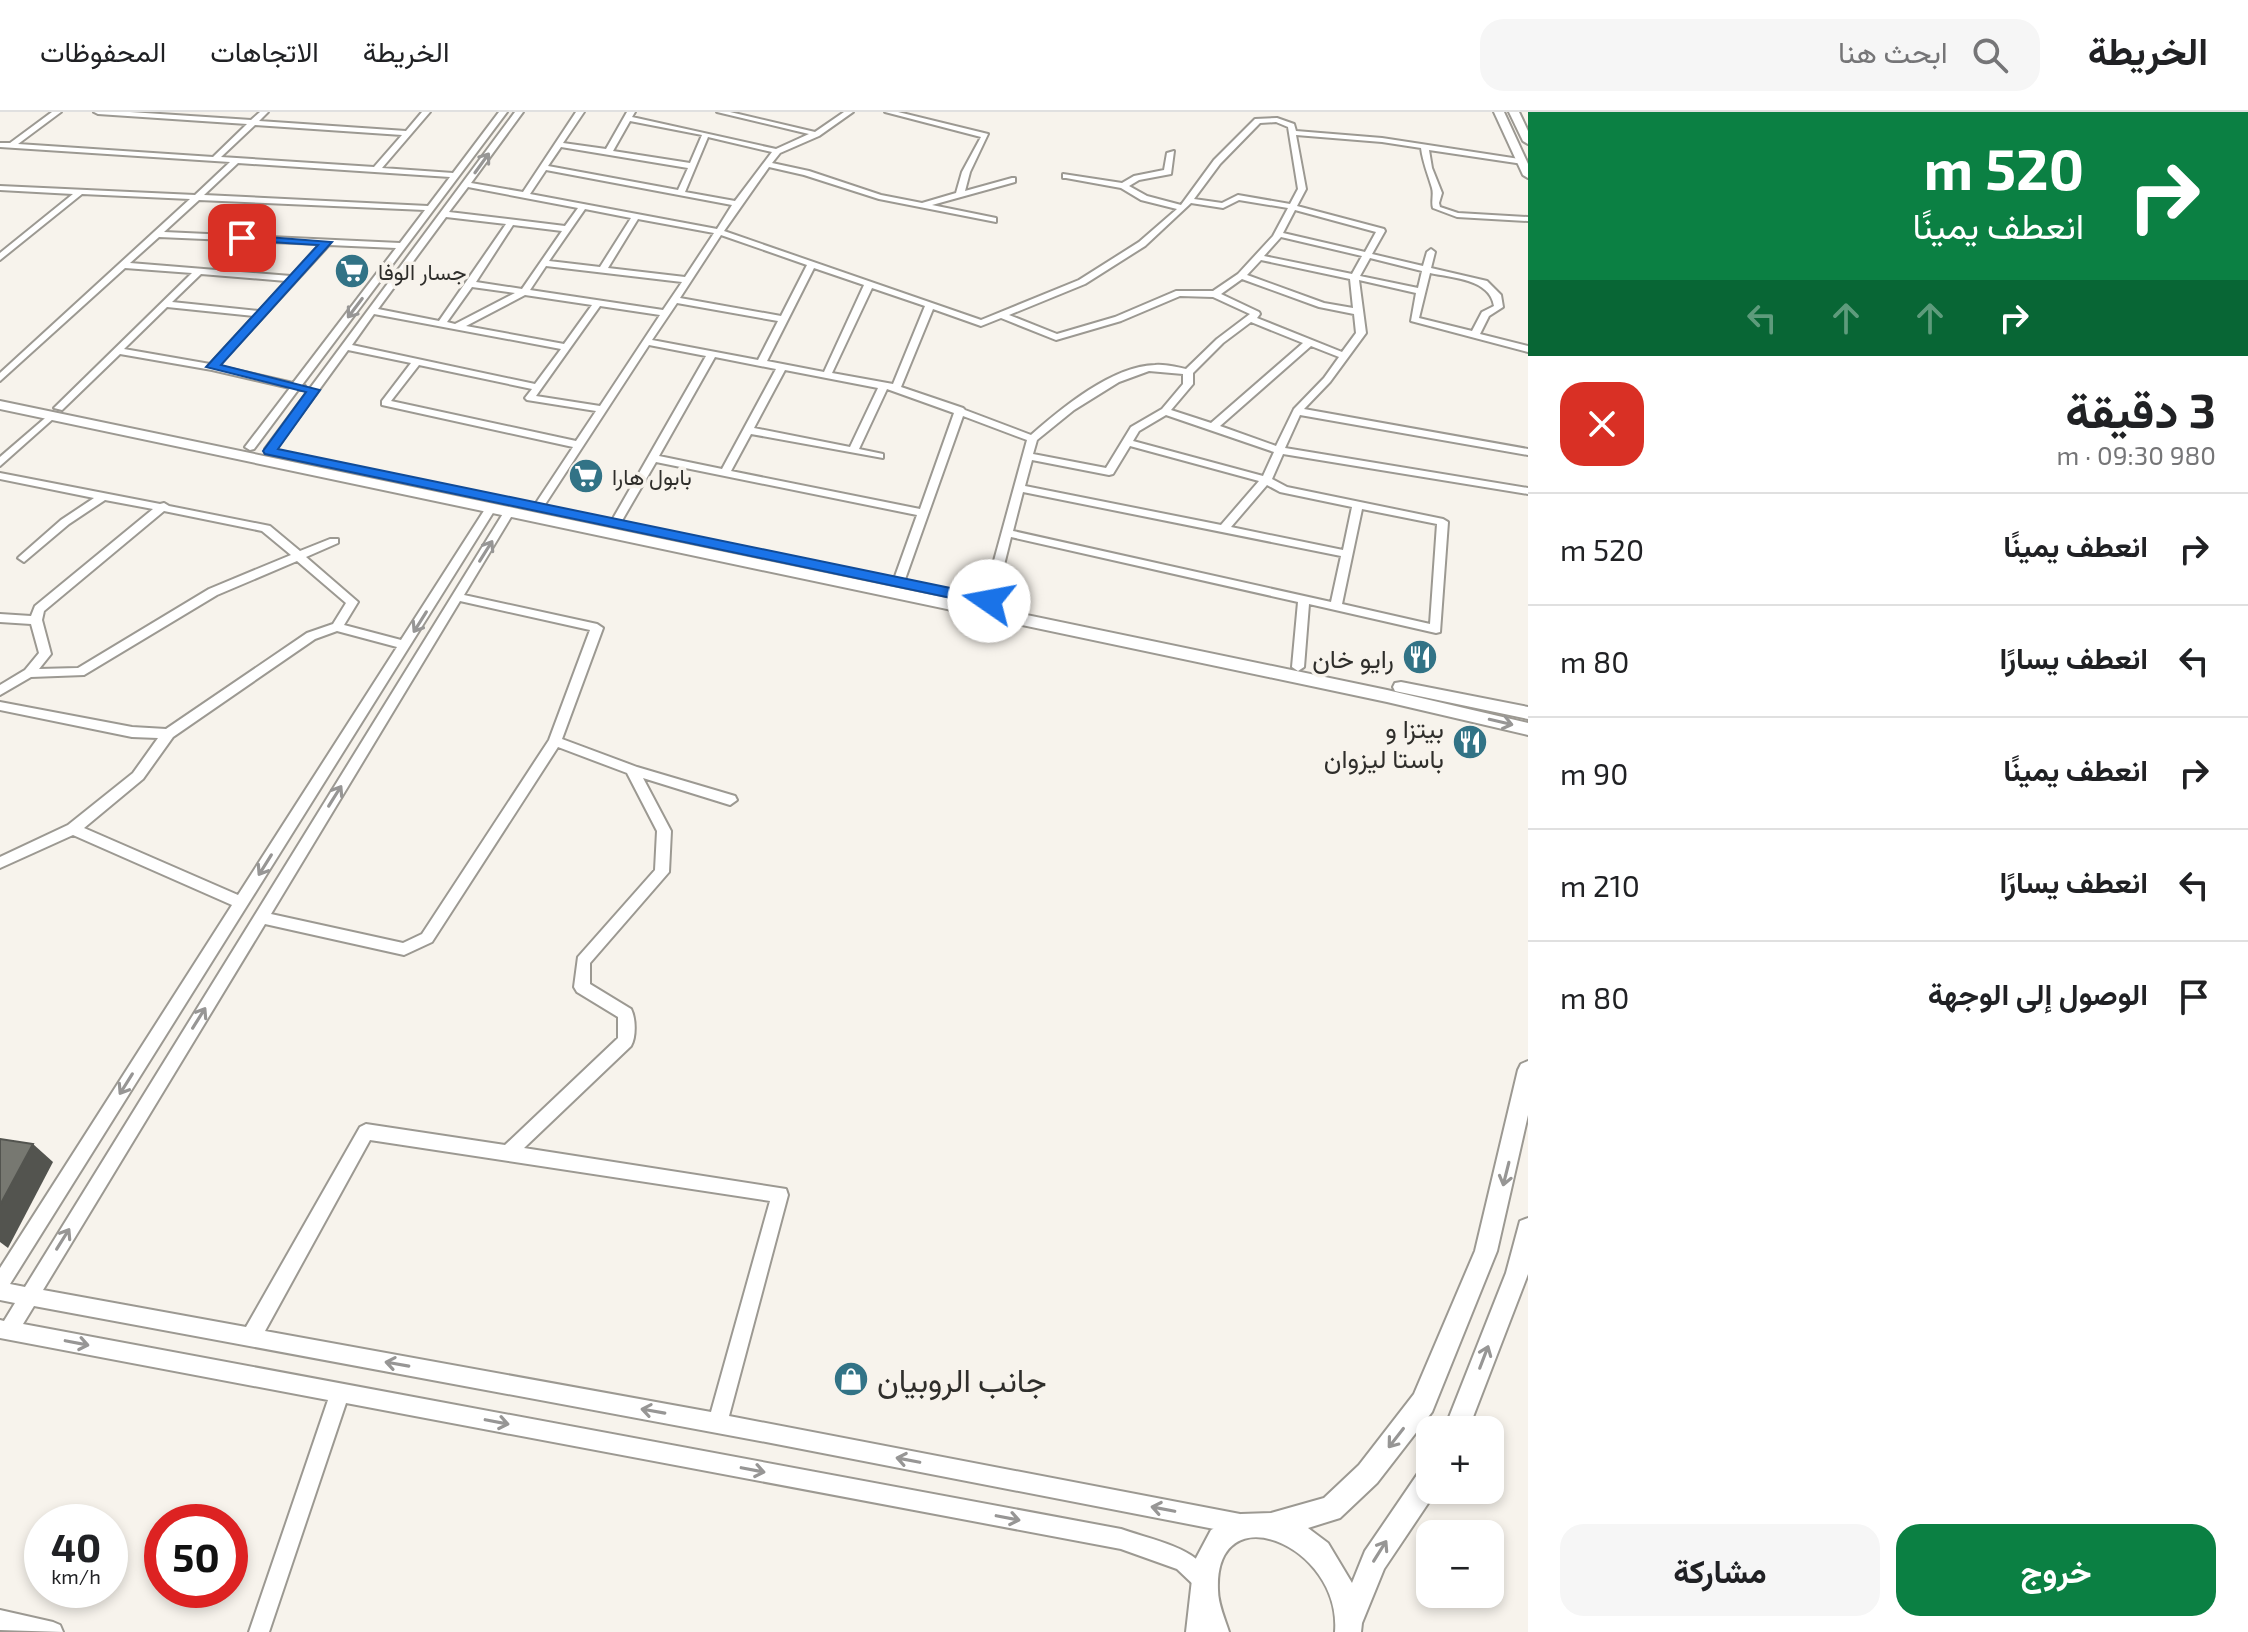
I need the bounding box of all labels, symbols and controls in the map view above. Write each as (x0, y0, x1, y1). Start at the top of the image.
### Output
search box (1480, 19, 2040, 91)
text: الخريطة (2088, 27, 2208, 73)
text: ابحث هنا (1838, 33, 1948, 69)
icon: search (1968, 33, 2012, 77)
text: المحفوظات (40, 34, 166, 68)
text: الاتجاهات (210, 34, 319, 68)
text: الخريطة (363, 34, 449, 68)
text: 520 m (1924, 134, 2084, 201)
icon: right (2112, 144, 2216, 248)
one-way arrow (473, 153, 490, 174)
text: انعطف يمينًا (1913, 203, 2084, 246)
pin (208, 204, 276, 272)
icon: arrive (220, 216, 264, 260)
supermarket icon: جسار الوفا (333, 252, 371, 290)
place label: جسار الوفا (378, 258, 467, 286)
icon: left (1740, 296, 1784, 340)
icon: ahead (1824, 296, 1868, 340)
icon: ahead (1908, 296, 1952, 340)
icon: right (1992, 296, 2036, 340)
one-way arrow (346, 297, 363, 318)
text: 3 دقيقة (2065, 380, 2216, 438)
button: close (1560, 382, 1644, 466)
text: 980 m · 09:30 (2057, 439, 2216, 470)
supermarket icon: بابول هارا (567, 457, 605, 495)
place label: بابول هارا (612, 463, 692, 491)
text: انعطف يمينًا (2003, 527, 2148, 563)
icon: right (2172, 527, 2216, 571)
text: 520 m (1560, 531, 1644, 567)
one-way arrow (478, 540, 494, 563)
position arrow (947, 559, 1031, 643)
one-way arrow (411, 610, 428, 632)
restaurant icon: رايو خان (1401, 638, 1439, 676)
text: انعطف يسارًا (2000, 639, 2148, 675)
icon: left (2172, 639, 2216, 683)
place label: رايو خان (1312, 642, 1394, 675)
text: 80 m (1560, 643, 1629, 679)
place label: بيتزا و باستا ليزوان (1324, 712, 1444, 775)
one-way arrow (1487, 715, 1513, 730)
restaurant icon: بيتزا و باستا ليزوان (1451, 723, 1489, 761)
text: انعطف يمينًا (2003, 751, 2148, 787)
icon: right (2172, 751, 2216, 795)
text: 90 m (1560, 755, 1628, 791)
one-way arrow (327, 785, 343, 808)
one-way arrow (257, 853, 273, 876)
text: انعطف يسارًا (2000, 863, 2148, 899)
icon: left (2172, 863, 2216, 907)
text: 210 m (1560, 867, 1640, 903)
text: الوصول إلى الوجهة (1928, 975, 2148, 1011)
icon: arrive (2172, 975, 2216, 1019)
text: 80 m (1560, 979, 1629, 1015)
one-way arrow (190, 1007, 207, 1029)
one-way arrow (118, 1073, 135, 1095)
one-way arrow (1497, 1161, 1512, 1186)
one-way arrow (55, 1228, 71, 1251)
one-way arrow (63, 1336, 89, 1351)
one-way arrow (1478, 1345, 1492, 1370)
one-way arrow (385, 1355, 410, 1370)
shop icon: جانب الروبيان (832, 1360, 870, 1398)
place label: جانب الروبيان (877, 1360, 1047, 1401)
one-way arrow (641, 1403, 666, 1418)
one-way arrow (484, 1415, 510, 1430)
map controls (1416, 1416, 1504, 1608)
button: + (1416, 1416, 1504, 1504)
one-way arrow (1388, 1427, 1405, 1448)
one-way arrow (896, 1451, 921, 1466)
one-way arrow (740, 1463, 765, 1478)
one-way arrow (1151, 1501, 1177, 1516)
speed limit sign: 50 (144, 1504, 248, 1608)
one-way arrow (995, 1511, 1021, 1526)
button: − (1416, 1520, 1504, 1608)
text: 40 (51, 1522, 101, 1570)
button: مشاركة (1560, 1524, 1880, 1616)
button: خروج (1896, 1524, 2216, 1616)
one-way arrow (1373, 1540, 1389, 1563)
text: km/h (51, 1564, 101, 1588)

